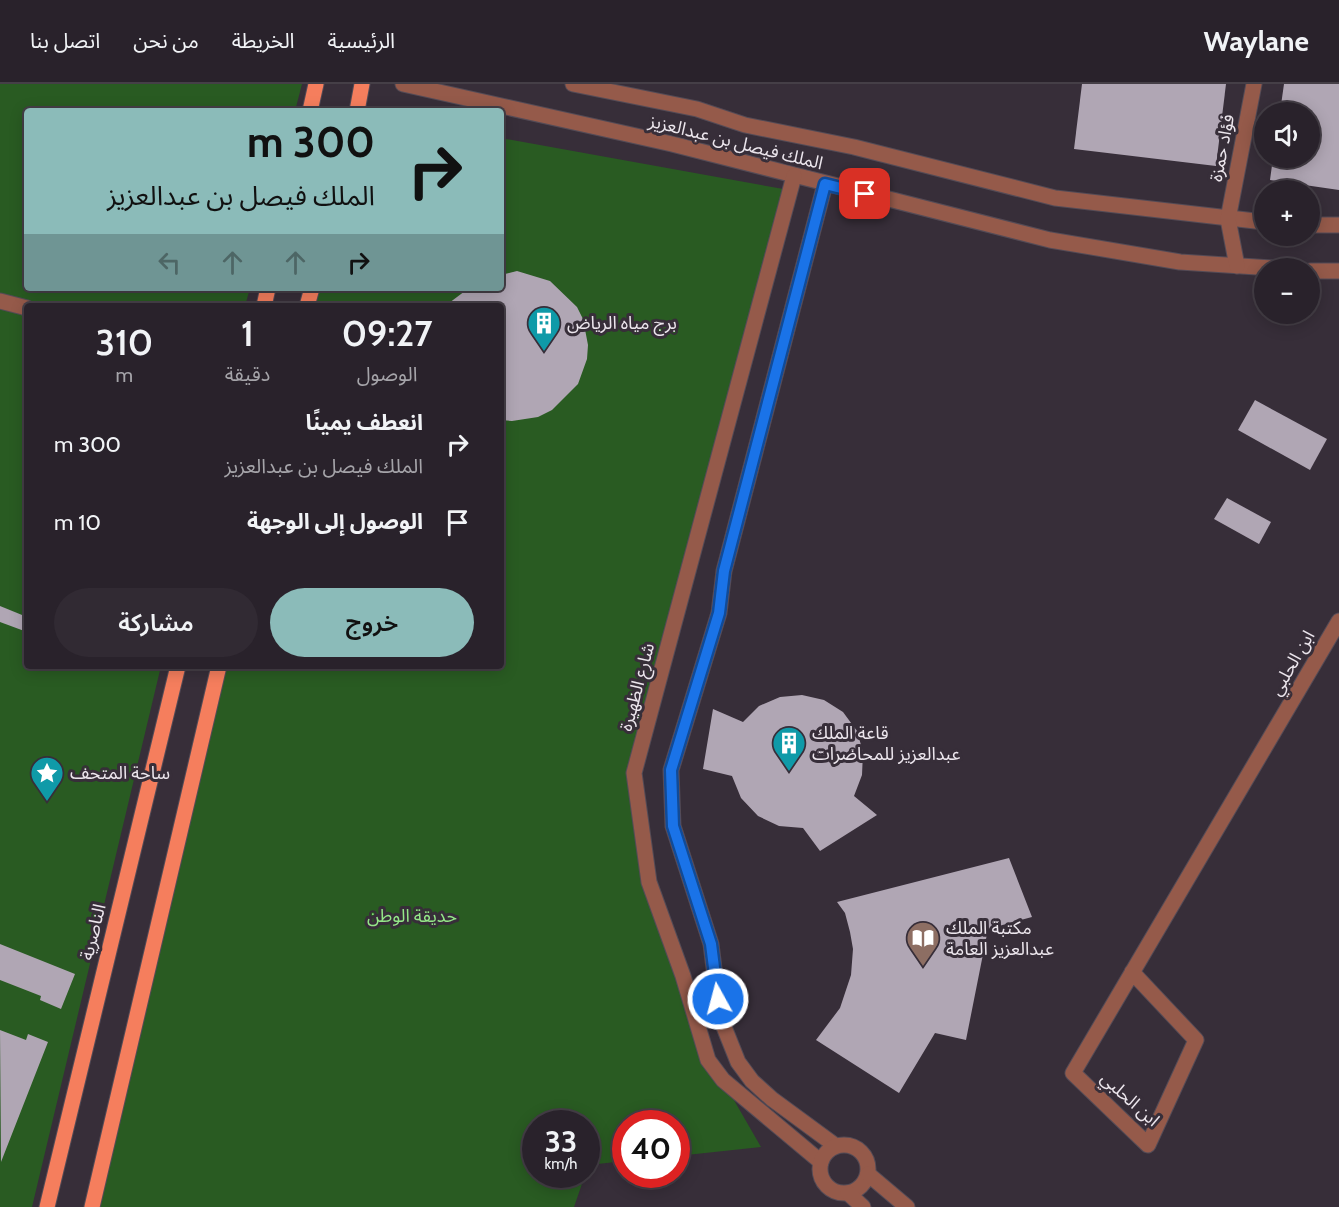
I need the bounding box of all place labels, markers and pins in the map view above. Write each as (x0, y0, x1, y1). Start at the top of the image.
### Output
pin (839, 168, 890, 219)
building icon: برج مياه الرياض (526, 305, 562, 352)
place label: برج مياه الرياض (567, 312, 677, 336)
place label: قاعة الملك عبدالعزيز للمحاضرات (812, 722, 961, 765)
building icon: قاعة الملك عبدالعزيز للمحاضرات (771, 725, 807, 772)
place icon: ساحة المتحف (29, 755, 65, 802)
place label: ساحة المتحف (70, 762, 170, 784)
place label: مكتبة الملك عبدالعزيز العامة (946, 917, 1054, 960)
library icon: مكتبة الملك عبدالعزيز العامة (905, 920, 941, 967)

